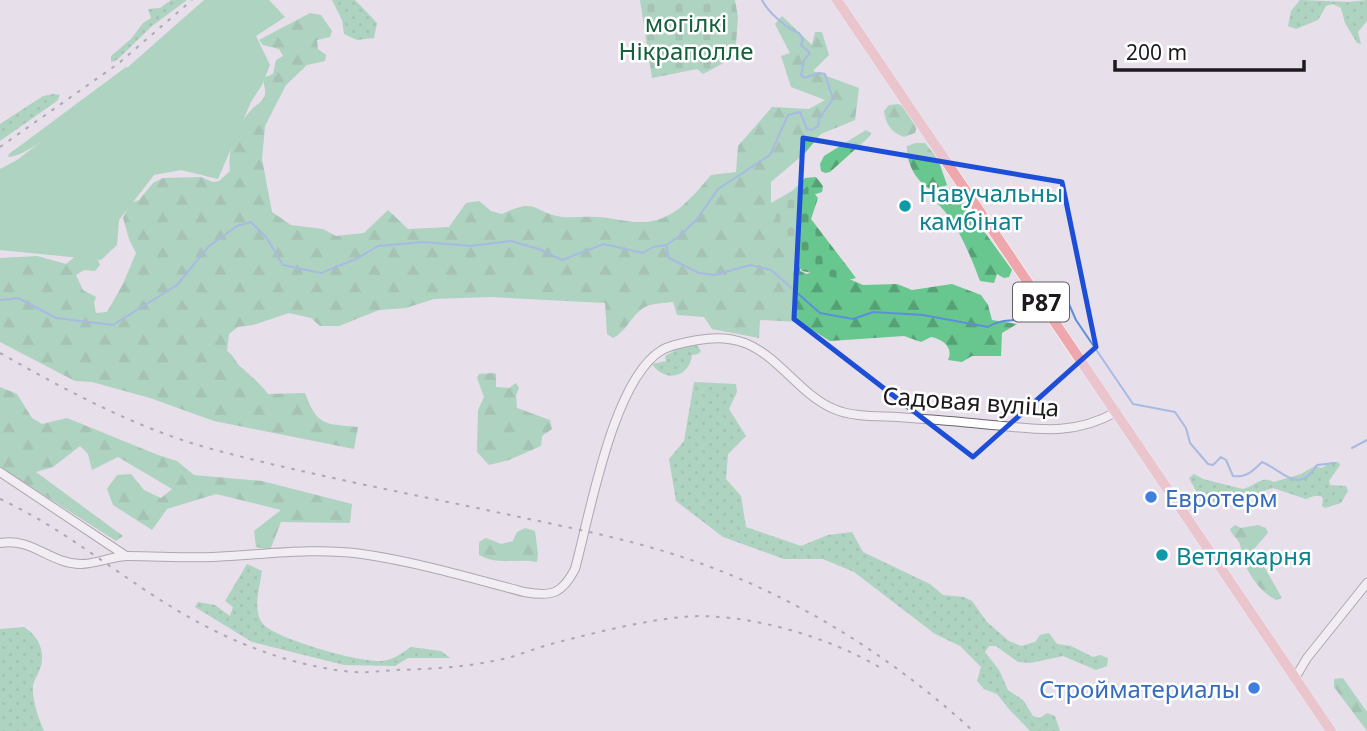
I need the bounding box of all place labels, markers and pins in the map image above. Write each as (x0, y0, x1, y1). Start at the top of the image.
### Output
place label: Навучальны камбінат (919, 176, 1063, 237)
marker: Навучальны камбінат (897, 198, 913, 214)
place label: Евротерм (1165, 481, 1278, 514)
marker: Евротерм (1143, 489, 1159, 505)
place label: Ветлякарня (1176, 539, 1312, 572)
marker: Ветлякарня (1154, 547, 1170, 563)
place label: Стройматериалы (1039, 672, 1240, 705)
marker: Стройматериалы (1246, 680, 1262, 696)

